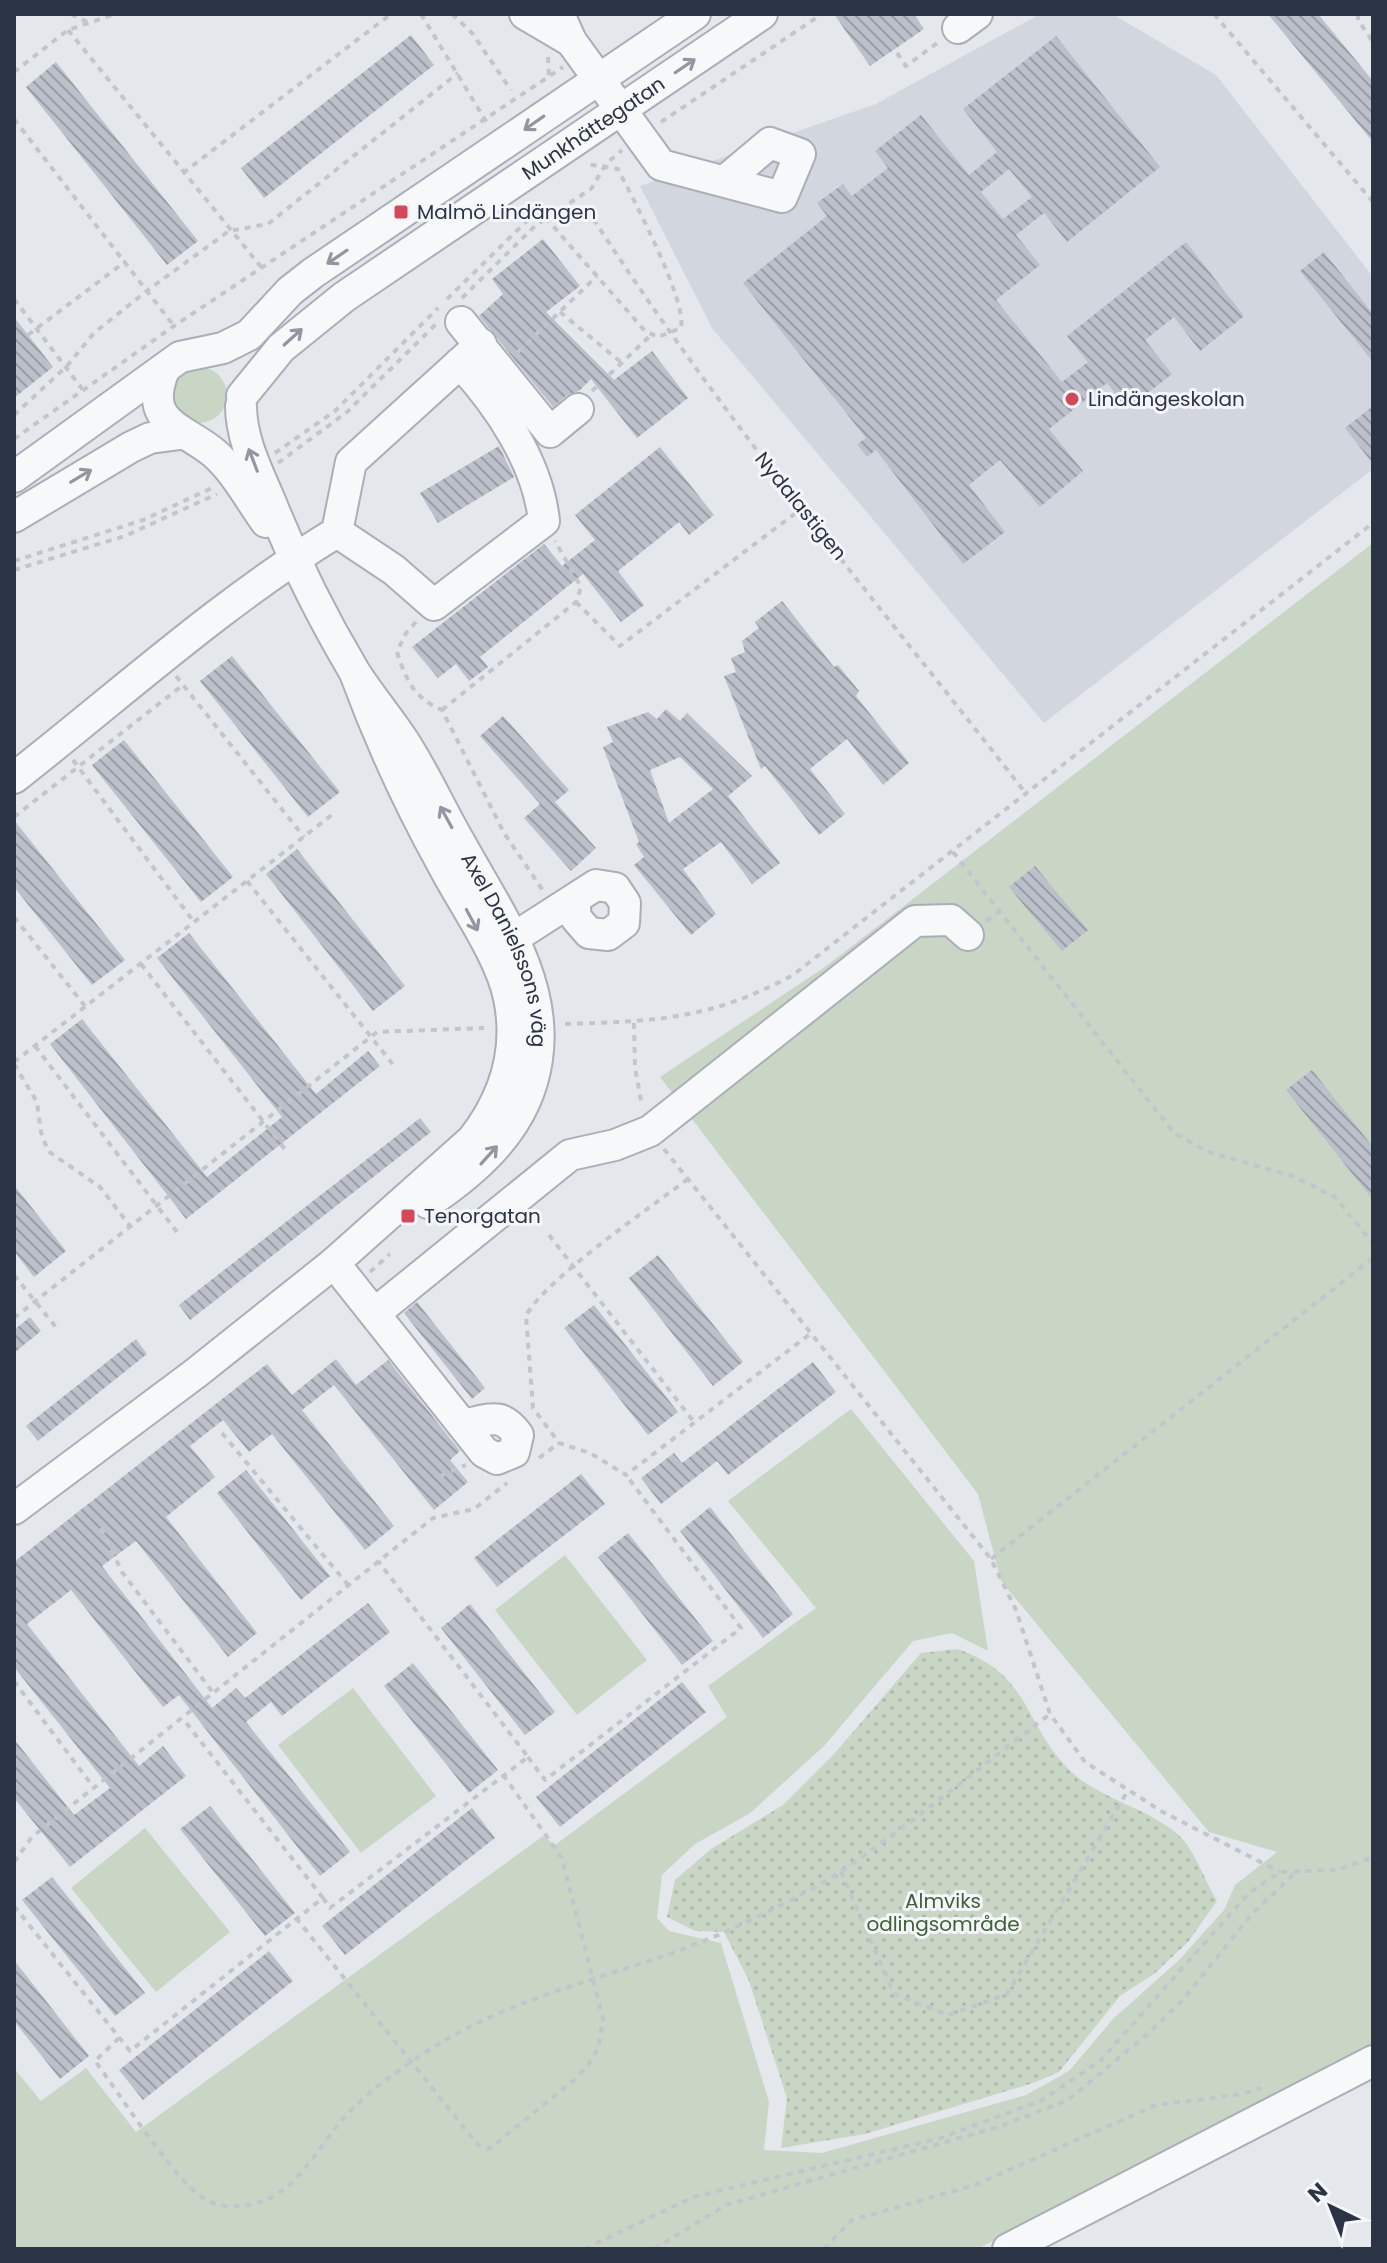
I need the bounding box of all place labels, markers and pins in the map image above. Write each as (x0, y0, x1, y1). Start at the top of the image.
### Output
place label: Malmö Lindängen (417, 198, 596, 226)
marker: Malmö Lindängen (392, 203, 410, 221)
place label: Lindängeskolan (1088, 385, 1245, 413)
marker: Lindängeskolan (1063, 390, 1081, 408)
place label: Tenorgatan (424, 1202, 541, 1230)
marker: Tenorgatan (399, 1207, 417, 1225)

